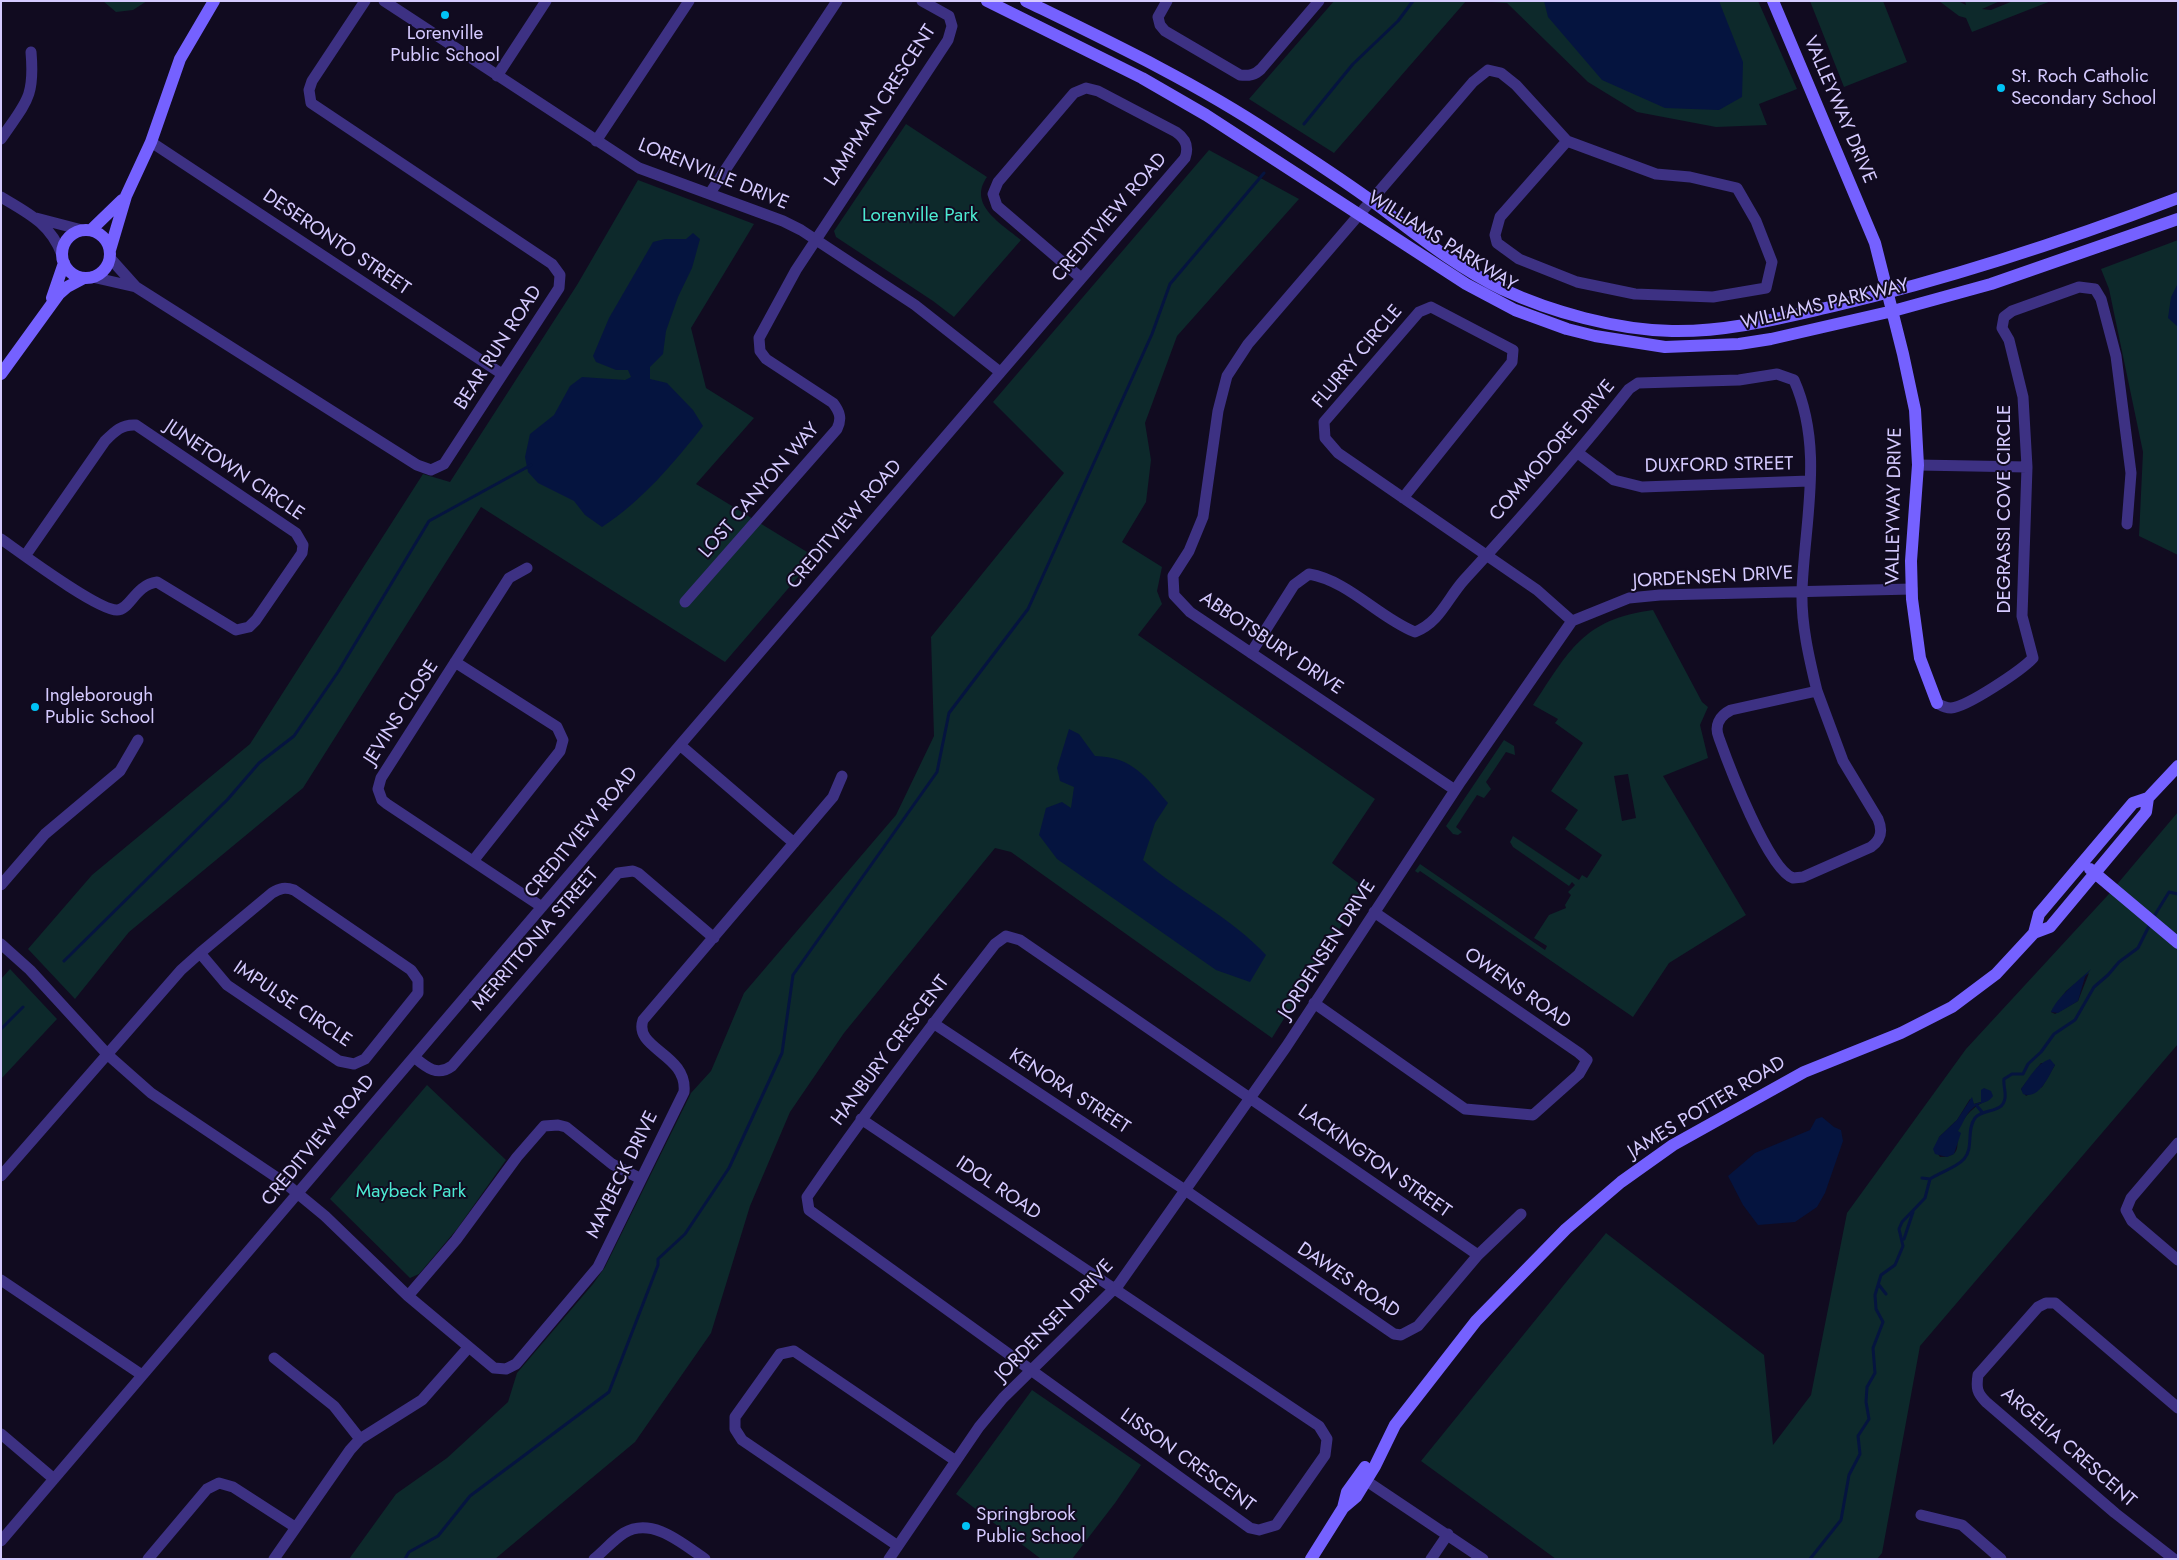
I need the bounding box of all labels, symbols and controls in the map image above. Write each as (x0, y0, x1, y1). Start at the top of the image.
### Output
marker: Lorenville Public School (439, 9, 451, 21)
street label: LAMPMAN CRESCENT (820, 21, 942, 191)
place label: Lorenville Public School (390, 23, 500, 67)
street label: VALLEYWAY DRIVE (1798, 33, 1880, 187)
place label: St. Roch Catholic Secondary School (2011, 66, 2156, 110)
marker: St. Roch Catholic Secondary School (1995, 82, 2007, 94)
street label: LORENVILLE DRIVE (634, 134, 792, 216)
street label: CREDITVIEW ROAD (1048, 149, 1172, 287)
street label: DESERONTO STREET (258, 185, 414, 301)
street label: WILLIAMS PARKWAY (1363, 187, 1521, 297)
park label: Lorenville Park (862, 205, 978, 227)
street label: WILLIAMS PARKWAY (1739, 275, 1911, 335)
street label: BEAR RUN ROAD (450, 282, 548, 414)
street label: FLURRY CIRCLE (1308, 301, 1408, 413)
street label: COMMODORE DRIVE (1485, 376, 1621, 526)
street label: DEGRASSI COVE CIRCLE (1994, 405, 2016, 613)
street label: JUNETOWN CIRCLE (160, 416, 308, 526)
street label: LOST CANYON WAY (695, 419, 825, 563)
street label: VALLEYWAY DRIVE (1882, 427, 1908, 585)
street label: DUXFORD STREET (1644, 453, 1794, 479)
street label: CREDITVIEW ROAD (783, 456, 907, 594)
street label: JORDENSEN DRIVE (1632, 562, 1794, 594)
street label: ABBOTSBURY DRIVE (1195, 588, 1347, 700)
street label: JEVINS CLOSE (360, 657, 444, 769)
place label: Ingleborough Public School (45, 685, 155, 729)
marker: Ingleborough Public School (29, 701, 41, 713)
street label: CREDITVIEW ROAD (521, 763, 643, 903)
street label: MERRITTONIA STREET (468, 864, 604, 1016)
street label: JORDENSEN DRIVE (1275, 876, 1381, 1024)
street label: OWENS ROAD (1459, 944, 1575, 1034)
street label: IMPULSE CIRCLE (229, 957, 355, 1053)
street label: HANBURY CRESCENT (827, 972, 955, 1130)
street label: KENORA STREET (1004, 1044, 1134, 1140)
street label: JAMES POTTER ROAD (1624, 1052, 1790, 1164)
street label: CREDITVIEW ROAD (258, 1071, 380, 1211)
street label: LACKINGTON STREET (1293, 1101, 1455, 1223)
street label: MAYBECK DRIVE (582, 1108, 664, 1242)
street label: IDOL ROAD (951, 1152, 1045, 1226)
park label: Maybeck Park (356, 1181, 466, 1203)
street label: DAWES ROAD (1292, 1238, 1404, 1324)
street label: JORDENSEN DRIVE (991, 1255, 1119, 1387)
street label: ARGELIA CRESCENT (1996, 1383, 2140, 1513)
street label: LISSON CRESCENT (1115, 1404, 1259, 1518)
place label: Springbrook Public School (976, 1504, 1086, 1548)
marker: Springbrook Public School (960, 1520, 972, 1532)

